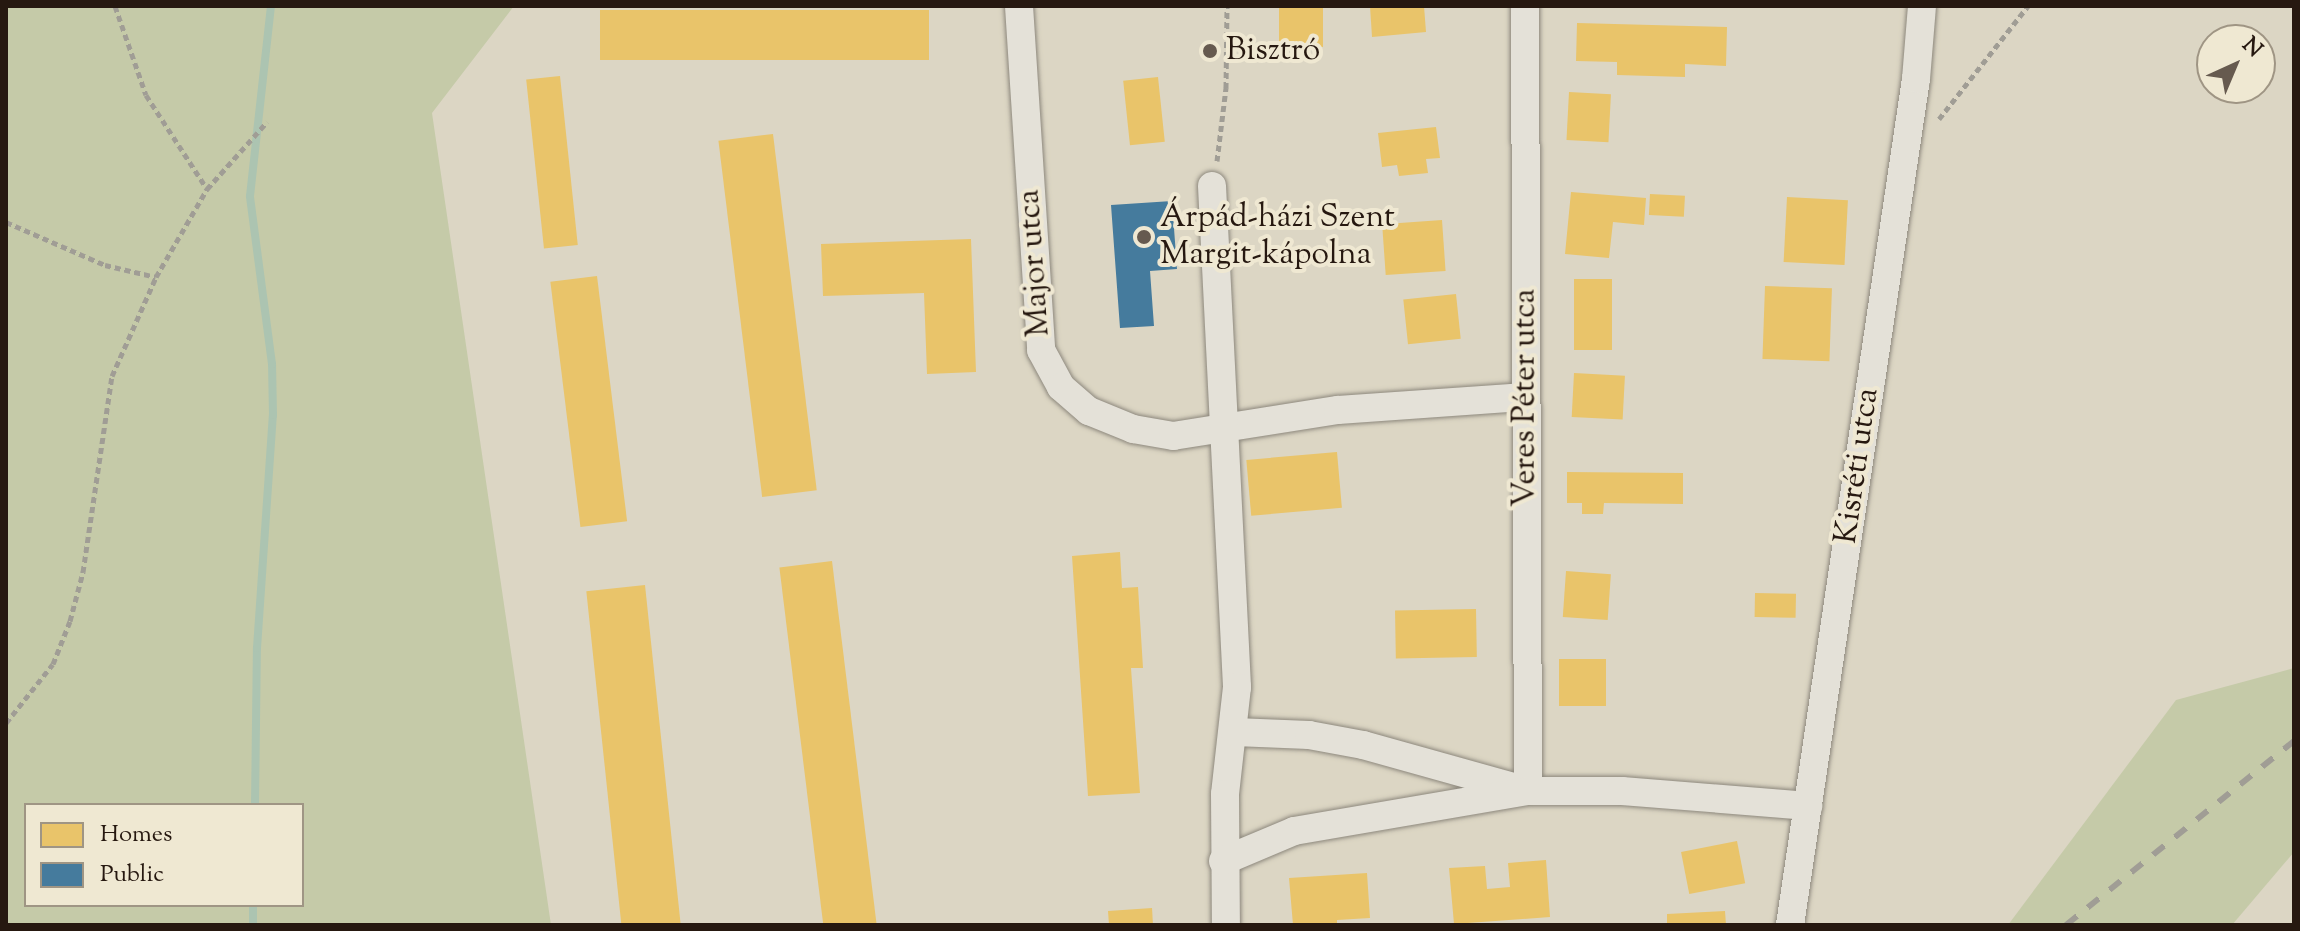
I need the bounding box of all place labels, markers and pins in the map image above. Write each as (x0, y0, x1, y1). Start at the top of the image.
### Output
place label: Bisztró (1226, 32, 1320, 70)
marker: Bisztró (1201, 42, 1219, 60)
place label: Árpád-házi Szent Margit-kápolna (1160, 200, 1395, 275)
marker: Árpád-házi Szent Margit-kápolna (1135, 228, 1153, 246)

